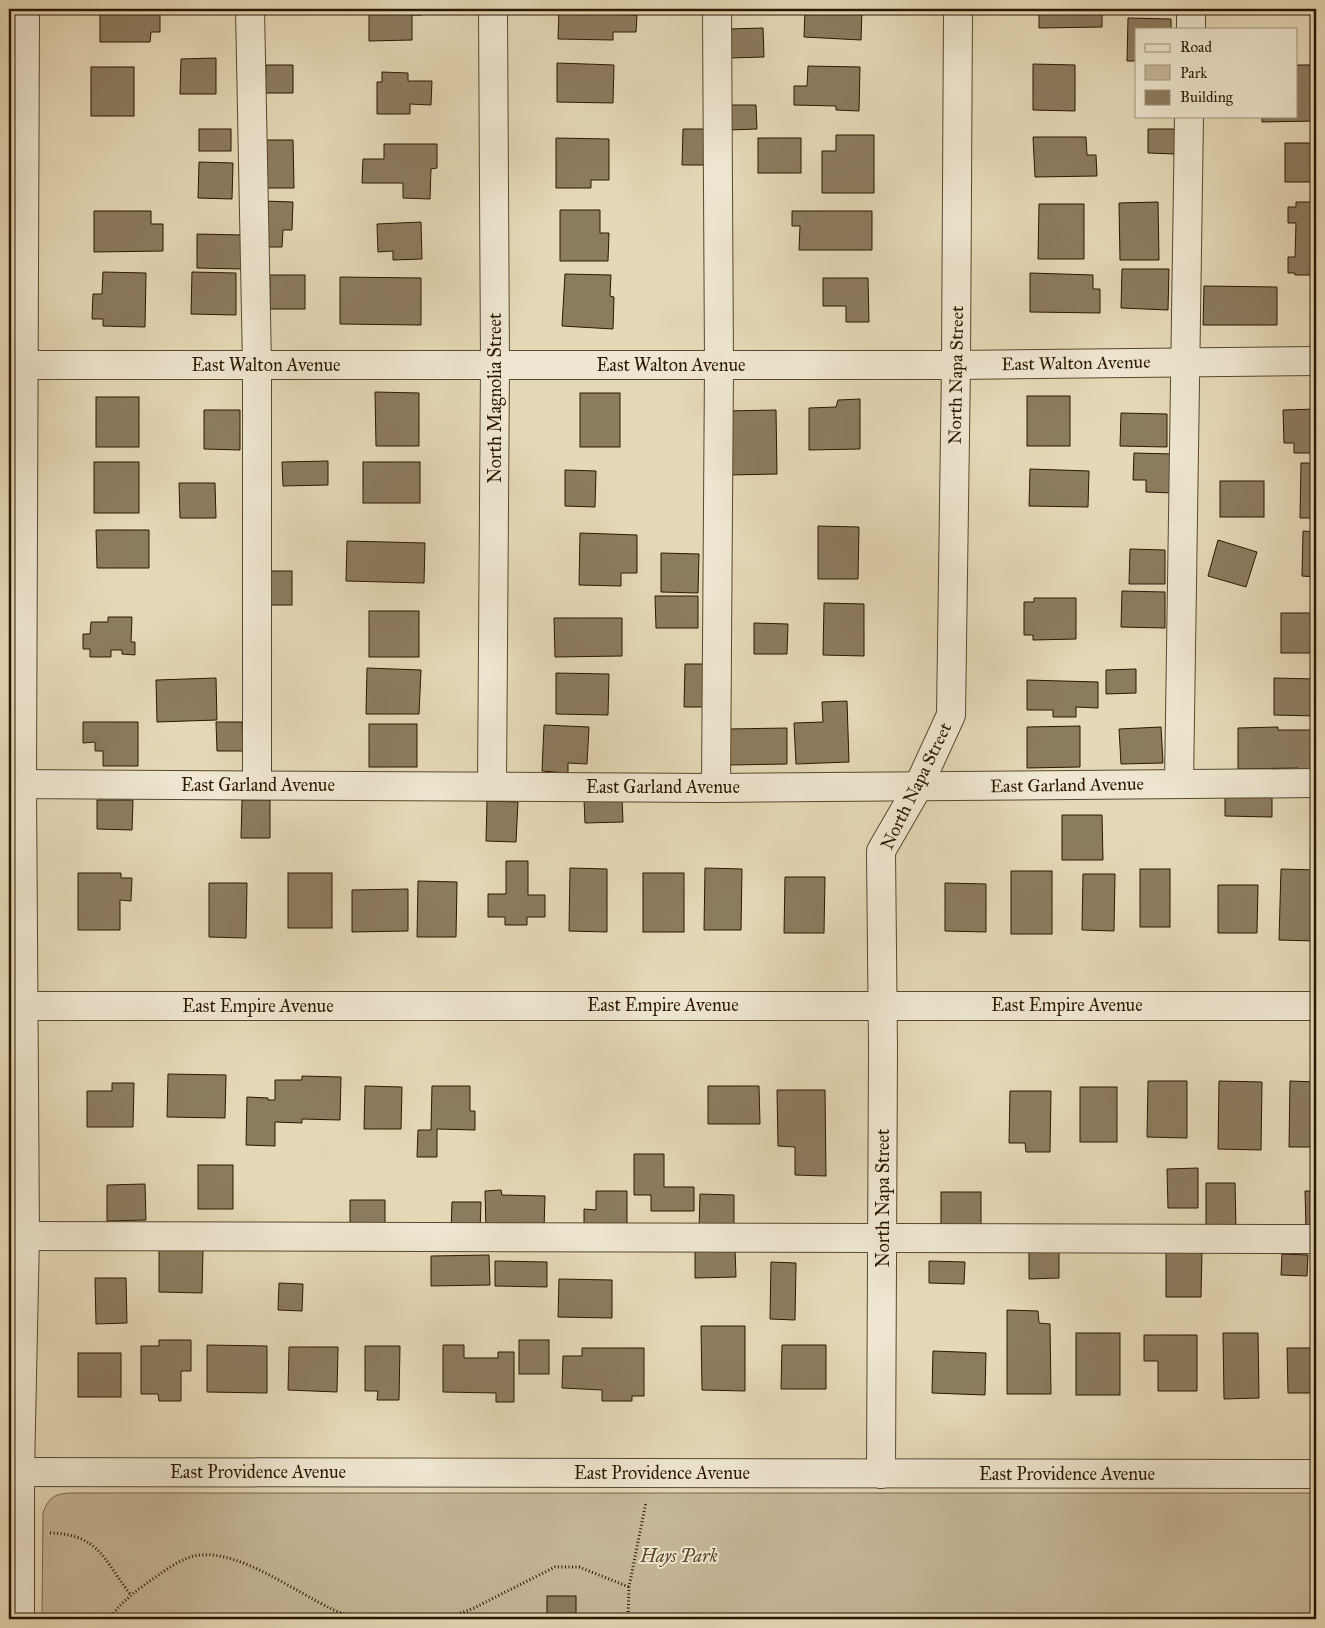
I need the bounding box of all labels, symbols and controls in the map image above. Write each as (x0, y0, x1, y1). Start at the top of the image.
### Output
legend (1135, 28, 1298, 118)
text: Road (1180, 38, 1212, 56)
text: Park (1180, 64, 1207, 82)
text: Building (1180, 88, 1234, 106)
street label: North Napa Street (944, 305, 968, 445)
street label: North Magnolia Street (484, 312, 507, 483)
street label: East Walton Avenue (1001, 351, 1151, 375)
street label: East Walton Avenue (191, 354, 341, 376)
street label: East Walton Avenue (596, 354, 746, 376)
street label: North Napa Street (876, 718, 957, 853)
street label: East Garland Avenue (990, 773, 1144, 797)
street label: East Garland Avenue (181, 774, 335, 796)
street label: East Garland Avenue (586, 776, 740, 798)
street label: East Empire Avenue (587, 994, 739, 1016)
street label: East Empire Avenue (991, 994, 1143, 1016)
street label: East Empire Avenue (182, 995, 334, 1017)
street label: North Napa Street (872, 1128, 894, 1267)
street label: East Providence Avenue (170, 1461, 346, 1483)
street label: East Providence Avenue (574, 1462, 750, 1484)
street label: East Providence Avenue (979, 1463, 1155, 1485)
park label: Hays Park (639, 1545, 718, 1567)

